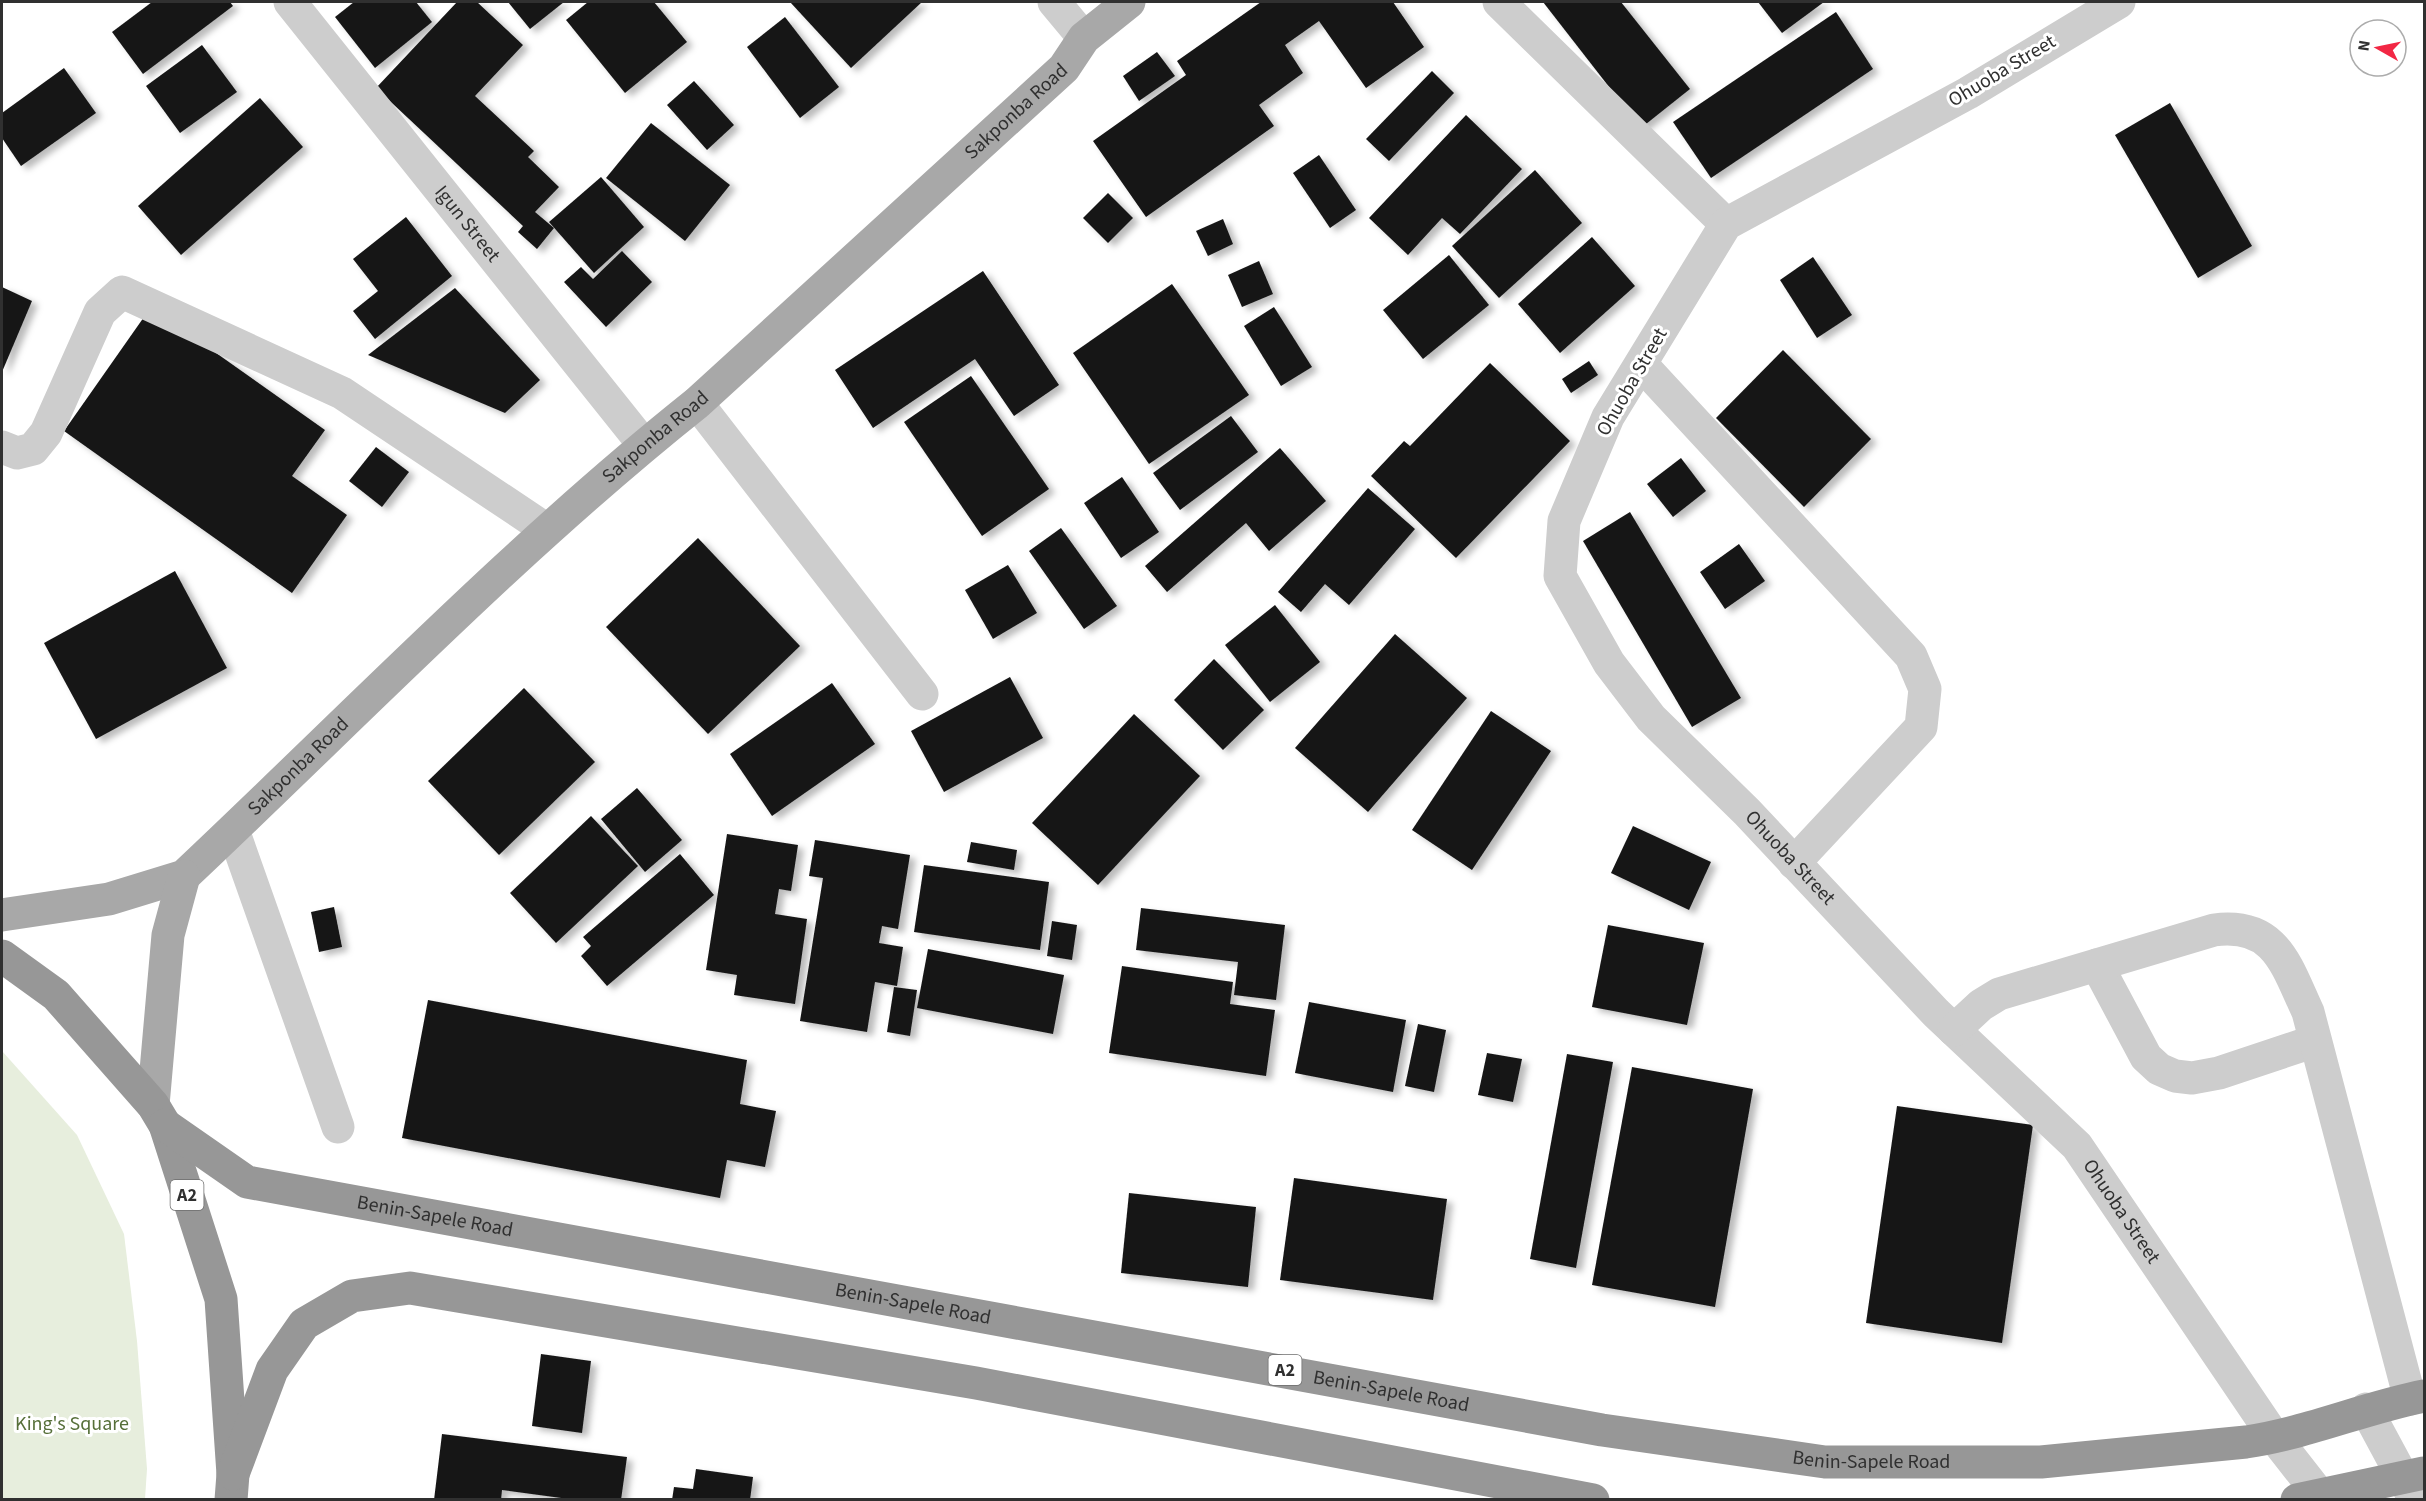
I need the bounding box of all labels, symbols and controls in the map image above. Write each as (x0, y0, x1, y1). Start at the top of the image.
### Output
north arrow (2348, 18, 2408, 78)
street label: Ohuoba Street (1943, 28, 2061, 114)
text: N (2352, 39, 2376, 53)
street label: Sakponba Road (958, 57, 1074, 166)
street label: Igun Street (428, 179, 507, 268)
street label: Ohuoba Street (1590, 322, 1674, 441)
street label: Sakponba Road (596, 385, 715, 490)
street label: Sakponba Road (241, 711, 355, 822)
street label: Ohuoba Street (1738, 804, 1842, 912)
street label: Ohuoba Street (2076, 1154, 2167, 1270)
road number: A2 (170, 1180, 204, 1210)
street label: Benin-Sapele Road (355, 1188, 515, 1244)
street label: Benin-Sapele Road (833, 1276, 993, 1332)
road number: A2 (1268, 1355, 1302, 1385)
street label: Benin-Sapele Road (1311, 1363, 1471, 1419)
park label: King's Square (15, 1410, 129, 1438)
street label: Benin-Sapele Road (1791, 1443, 1950, 1476)

